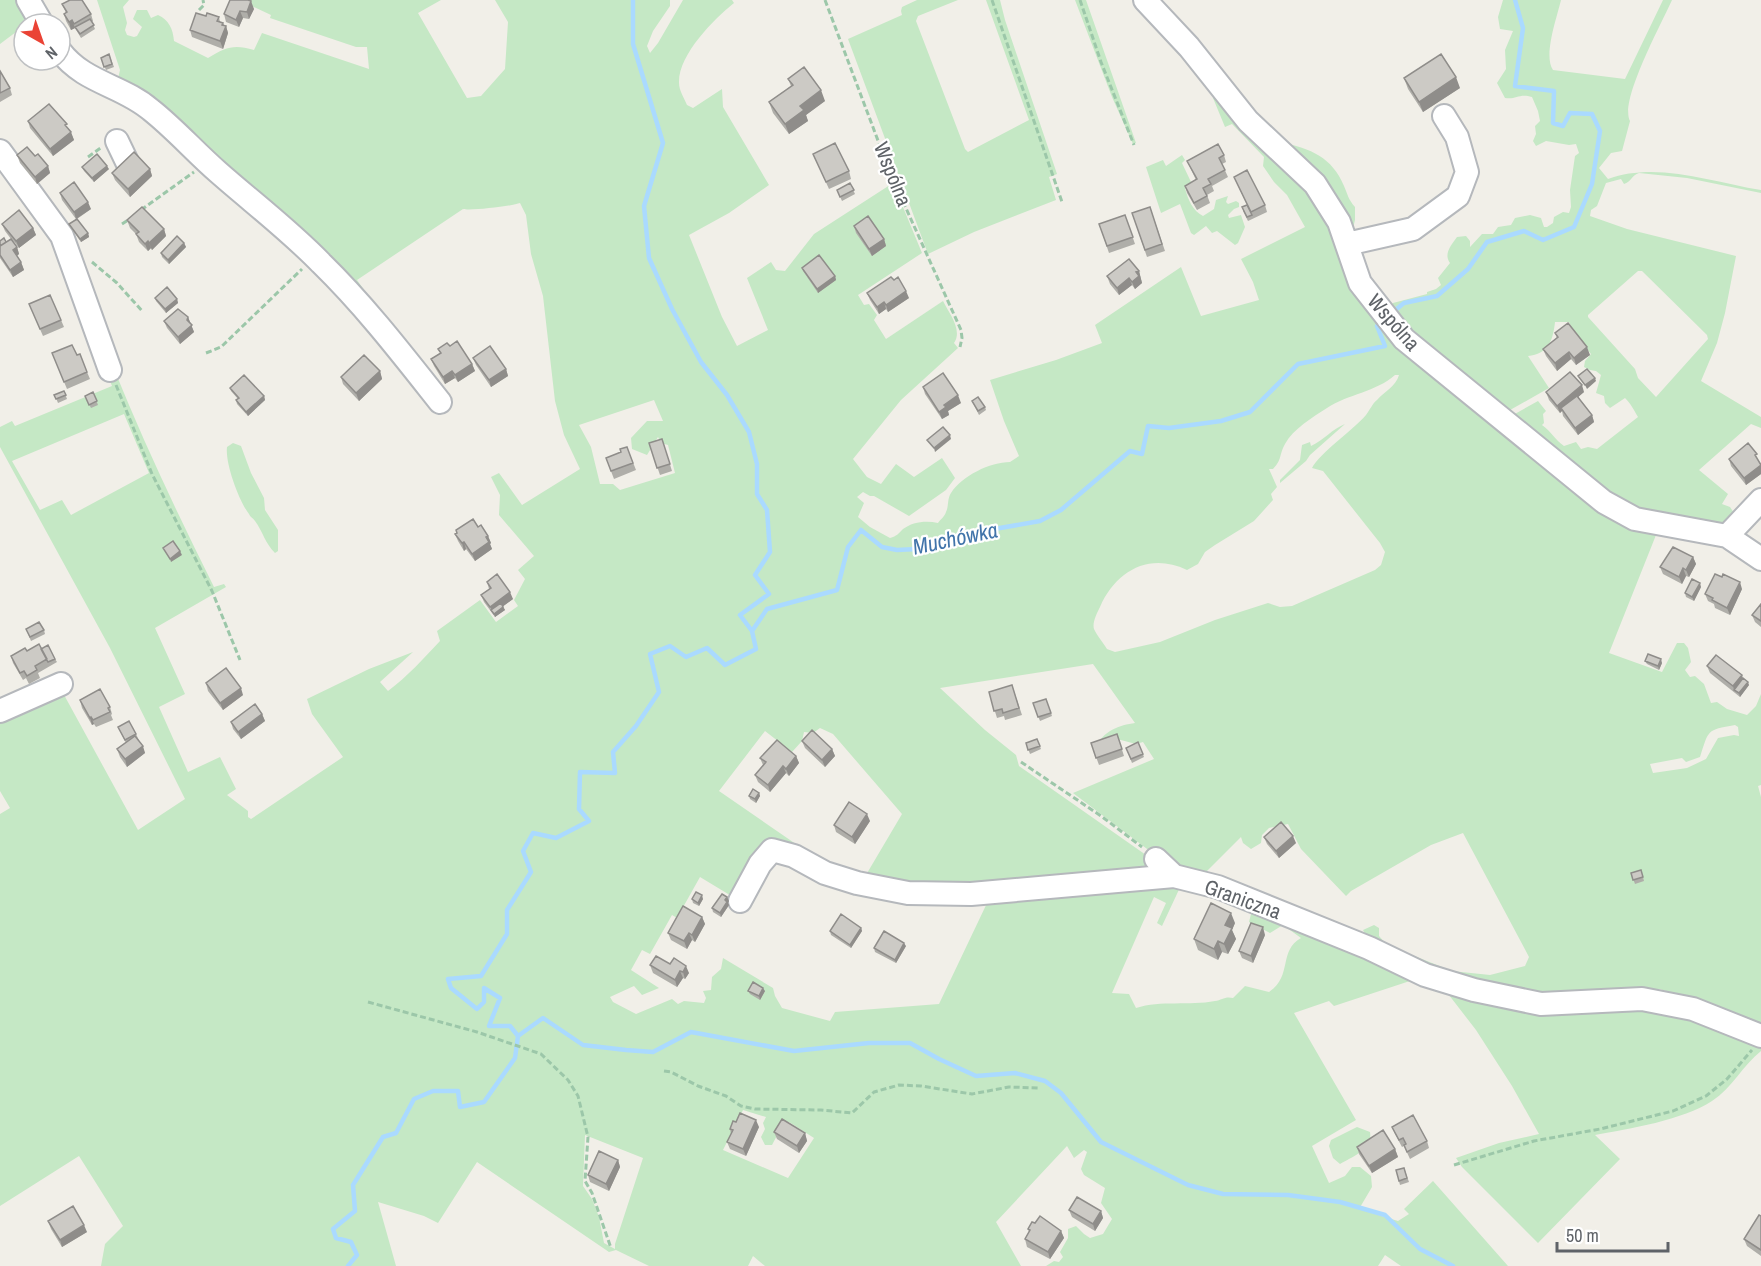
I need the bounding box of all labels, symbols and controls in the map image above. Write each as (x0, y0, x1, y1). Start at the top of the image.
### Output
north arrow (12, 12, 72, 72)
text: N (41, 42, 62, 65)
street label: Wspólna (867, 138, 919, 211)
street label: Wspólna (1361, 287, 1427, 357)
water label: Muchówka (910, 514, 1000, 562)
street label: Graniczna (1201, 872, 1286, 926)
scale bar (1557, 1215, 1668, 1253)
text: 50 m (1566, 1223, 1599, 1248)

